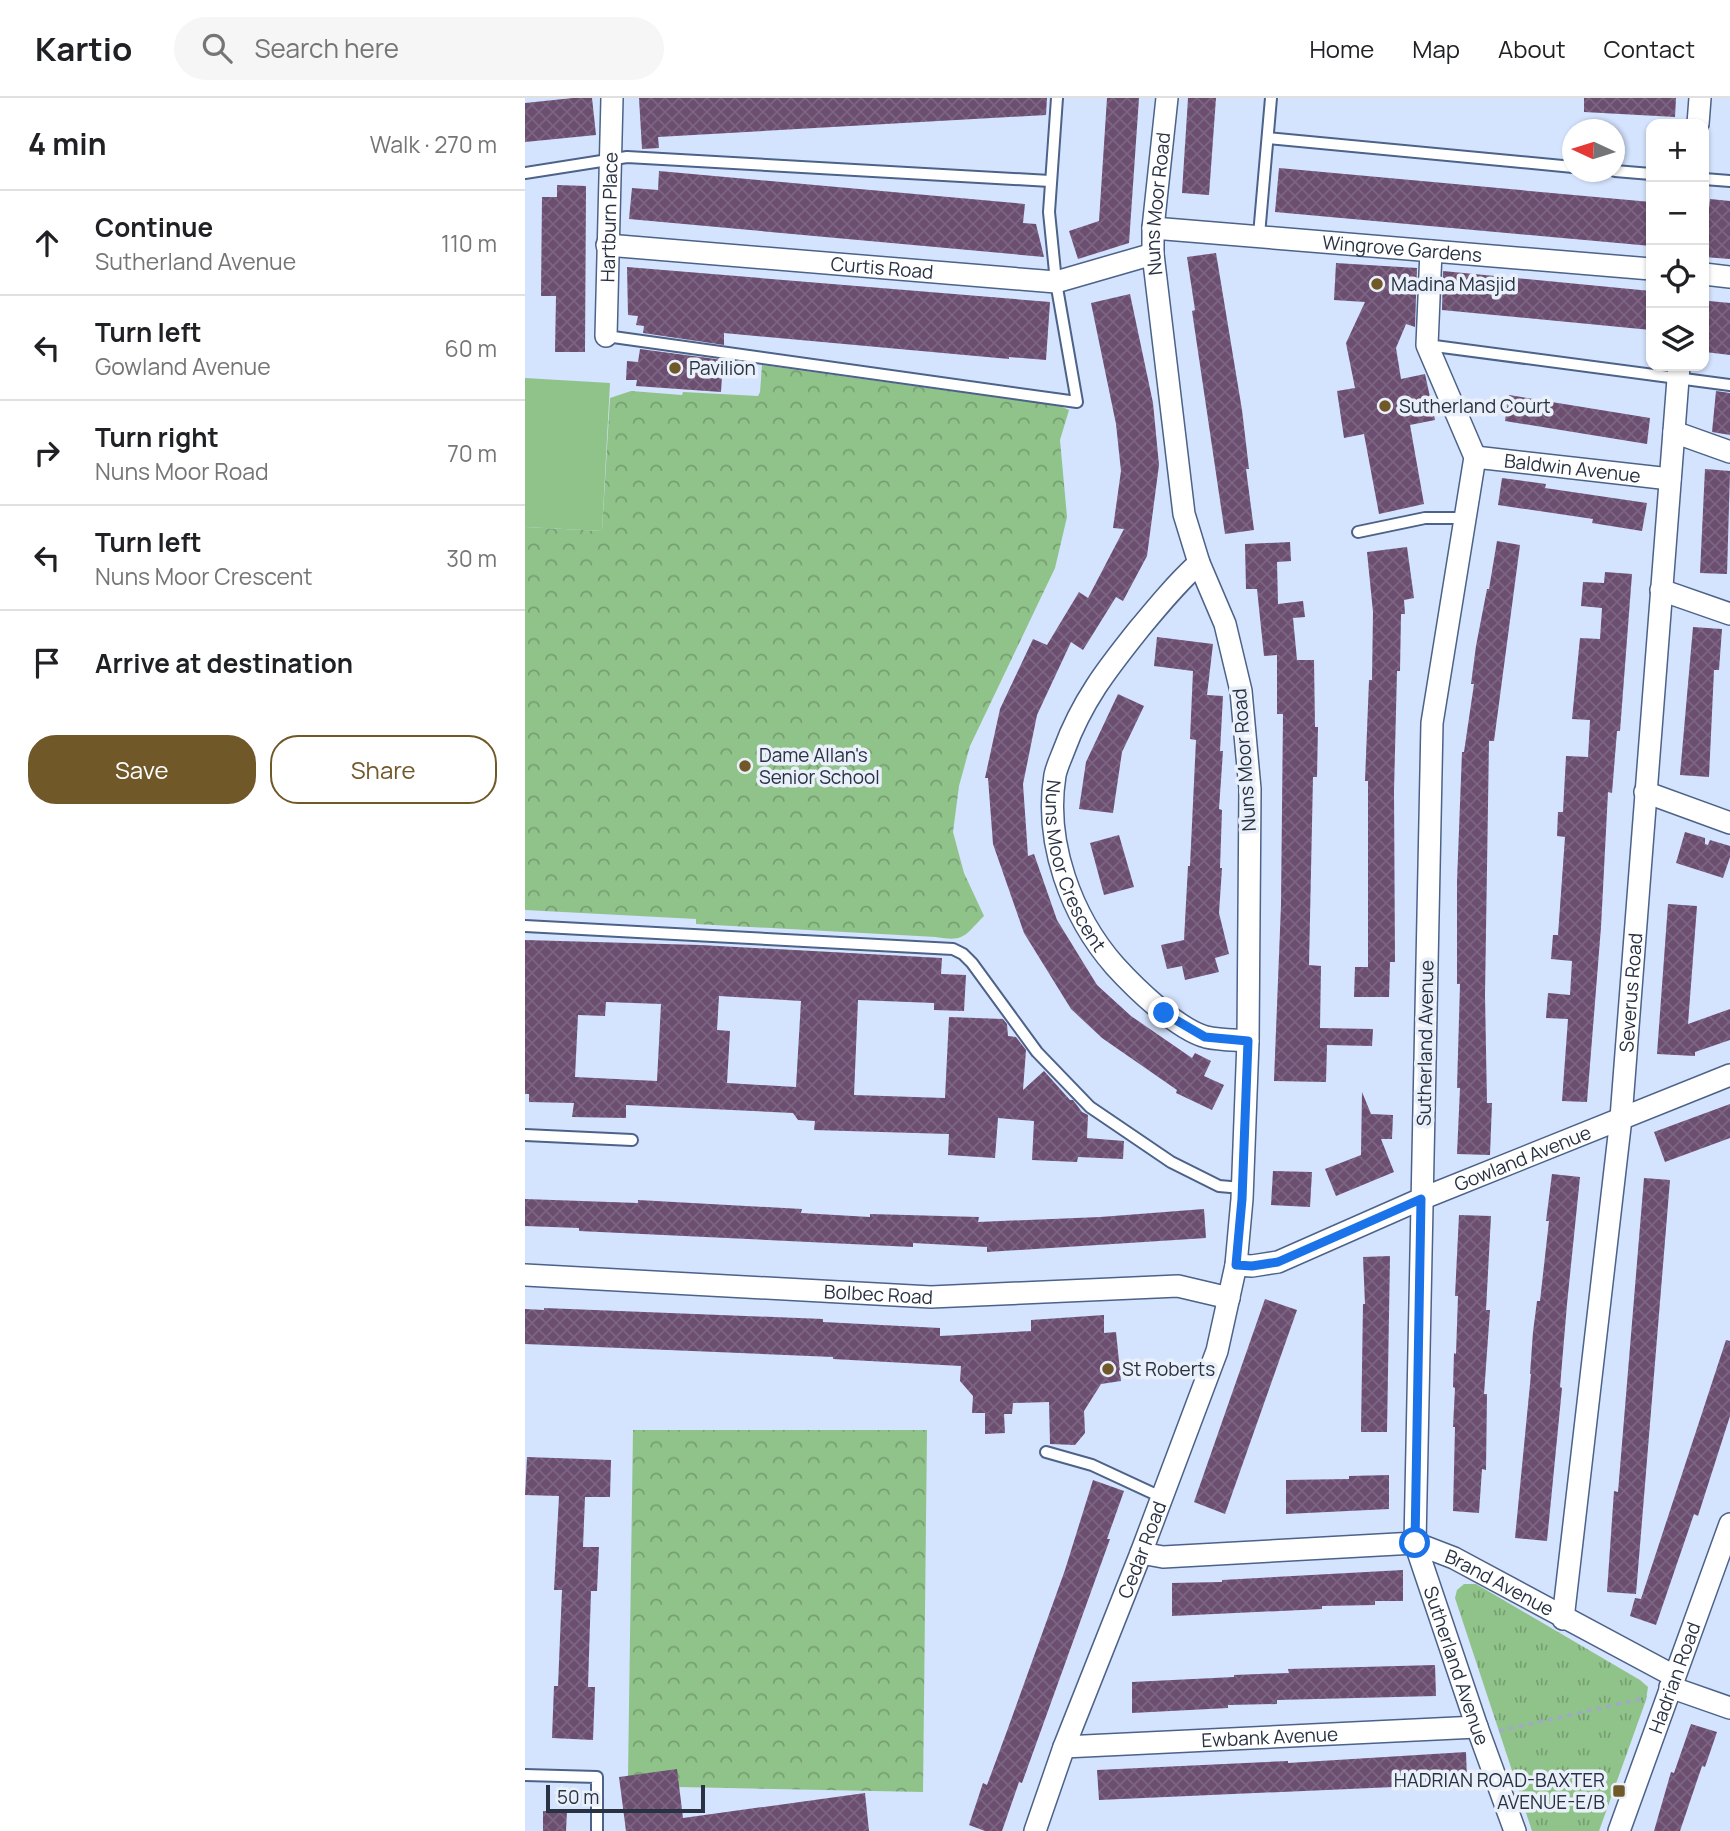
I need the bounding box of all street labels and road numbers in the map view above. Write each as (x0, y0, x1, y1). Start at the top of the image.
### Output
street label: Nuns Moor Road (1140, 131, 1176, 277)
street label: Hartburn Place (594, 152, 624, 283)
street label: Wingrove Gardens (1321, 229, 1483, 268)
street label: Curtis Road (830, 250, 934, 285)
street label: Baldwin Avenue (1503, 447, 1642, 489)
street label: Nuns Moor Road (1226, 688, 1262, 832)
street label: Nuns Moor Crescent (1039, 779, 1112, 957)
street label: Severus Road (1613, 932, 1648, 1053)
street label: Sutherland Avenue (1411, 960, 1439, 1126)
street label: Gowland Avenue (1450, 1119, 1595, 1197)
street label: Bolbec Road (823, 1278, 934, 1310)
street label: Cedar Road (1111, 1497, 1172, 1602)
street label: Brand Avenue (1441, 1543, 1558, 1622)
street label: Sutherland Avenue (1417, 1583, 1496, 1749)
street label: Hadrian Road (1642, 1618, 1707, 1737)
street label: Ewbank Avenue (1201, 1721, 1339, 1753)

